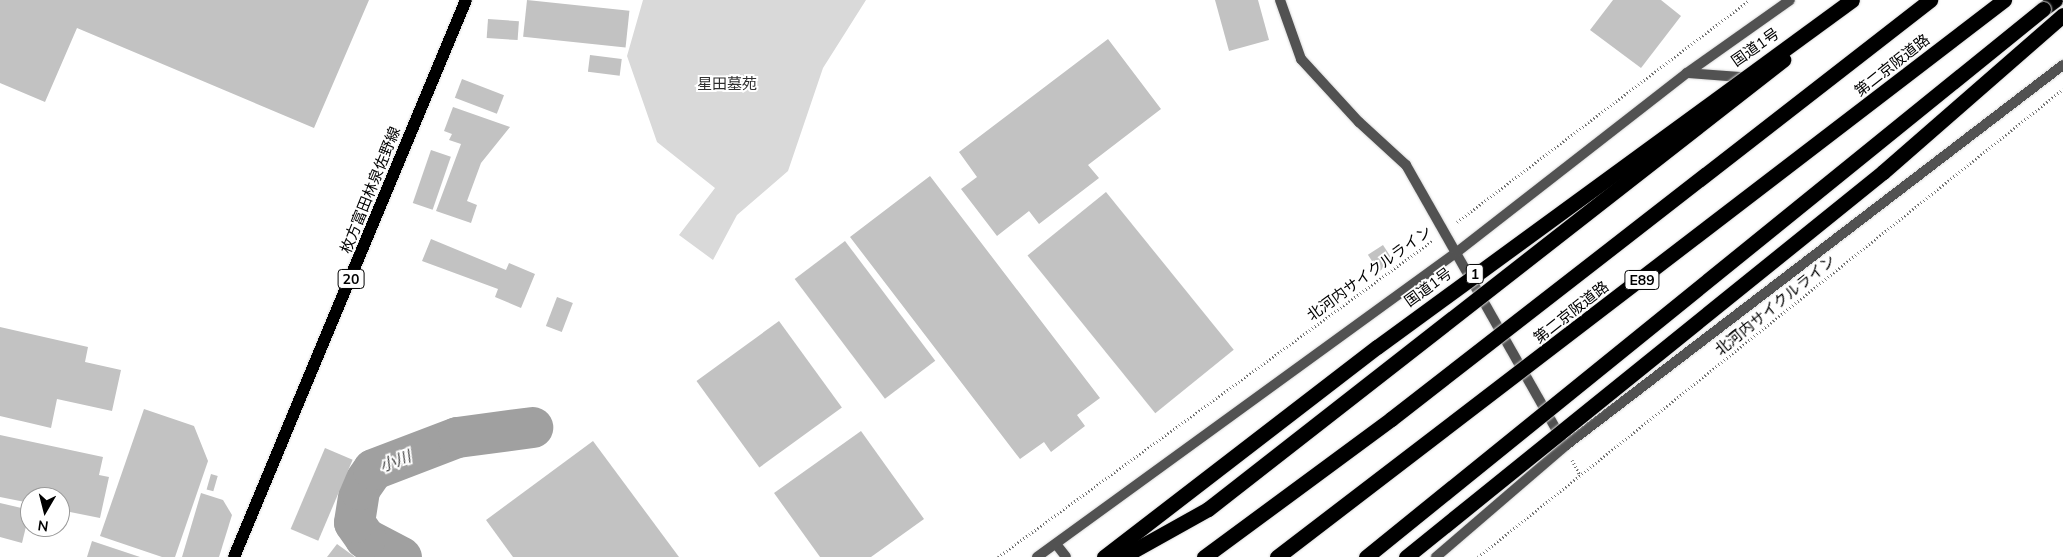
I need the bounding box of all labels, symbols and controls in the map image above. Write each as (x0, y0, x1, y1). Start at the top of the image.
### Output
street label: 国道1号 (1728, 24, 1782, 70)
street label: 第二京阪道路 (1851, 30, 1933, 100)
park label: 星田墓苑 (697, 75, 757, 93)
street label: 枚方富田林泉佐野線 (336, 124, 404, 256)
street label: 北河内サイクルライン (1303, 222, 1435, 324)
street label: 北河内サイクルライン (1711, 251, 1839, 359)
road number: 1 (1465, 262, 1485, 286)
street label: 国道1号 (1401, 264, 1455, 310)
road number: 20 (337, 268, 365, 290)
road number: E89 (1623, 268, 1661, 292)
street label: 第二京阪道路 (1530, 277, 1612, 347)
water label: 小川 (377, 446, 413, 476)
north arrow (20, 487, 70, 537)
text: N (37, 516, 50, 536)

